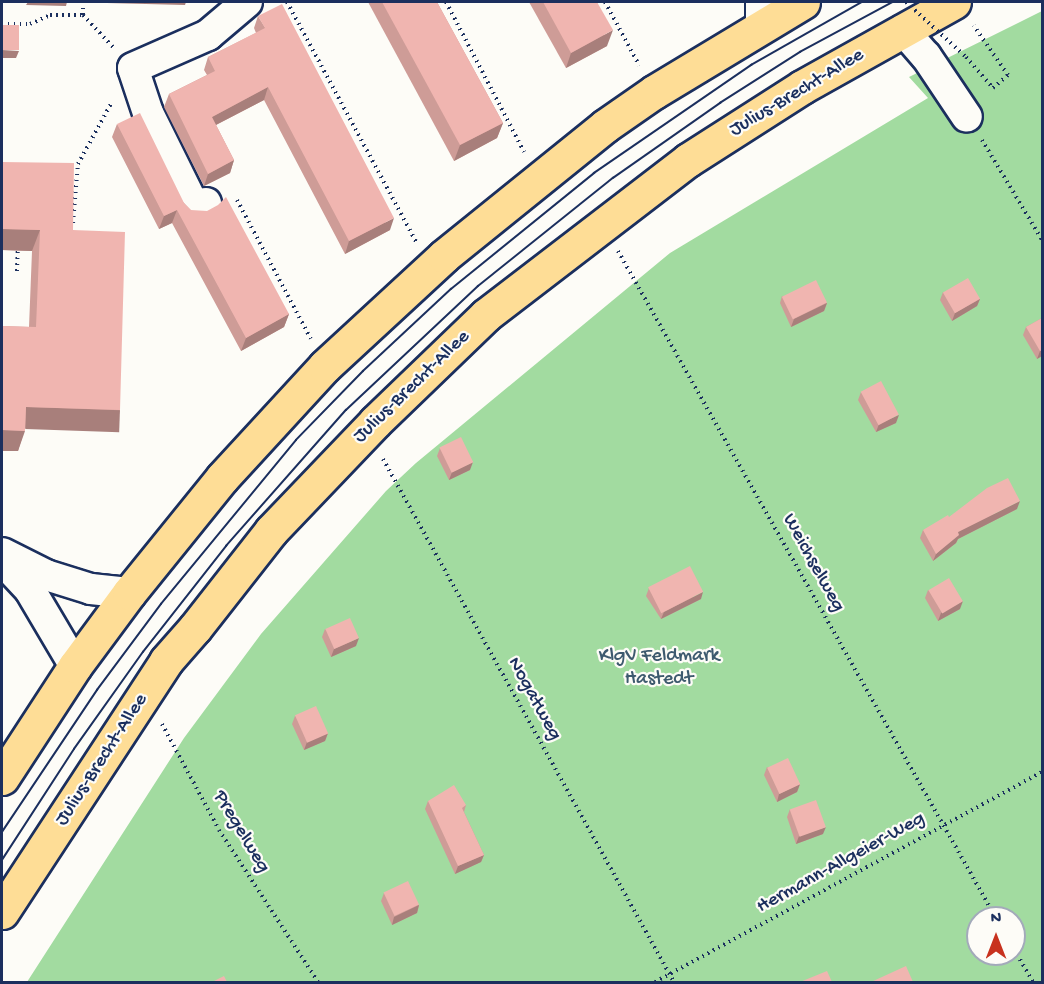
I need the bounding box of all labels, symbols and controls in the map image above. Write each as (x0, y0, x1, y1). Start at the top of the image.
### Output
street label: Julius-Brecht-Allee (725, 43, 869, 143)
street label: Julius-Brecht-Allee (349, 325, 475, 449)
street label: Weichselweg (776, 510, 850, 616)
park label: KlgV Feldmark Hastedt (599, 645, 719, 692)
street label: Nogatweg (501, 653, 567, 745)
street label: Julius-Brecht-Allee (50, 689, 154, 831)
street label: Pregelweg (207, 787, 275, 877)
street label: Hermann-Allgeier-Weg (753, 807, 929, 919)
north arrow (966, 906, 1026, 966)
text: N (991, 910, 1001, 929)

